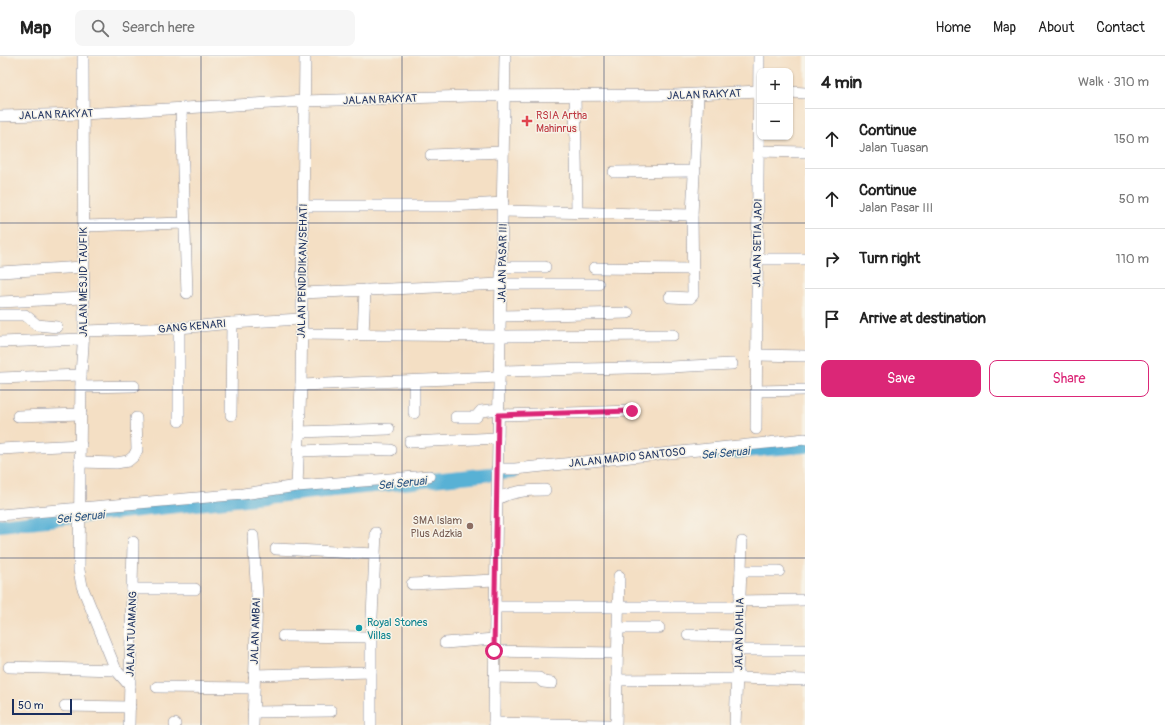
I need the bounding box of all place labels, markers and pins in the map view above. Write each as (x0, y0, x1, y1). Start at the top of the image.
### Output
place label: RSIA Artha Mahinrus (536, 109, 587, 135)
marker: RSIA Artha Mahinrus (521, 115, 533, 127)
place label: SMA Islam Plus Adzkia (411, 514, 462, 540)
marker: SMA Islam Plus Adzkia (465, 521, 475, 531)
place label: Royal Stones Villas (367, 616, 427, 642)
marker: Royal Stones Villas (354, 623, 364, 633)

